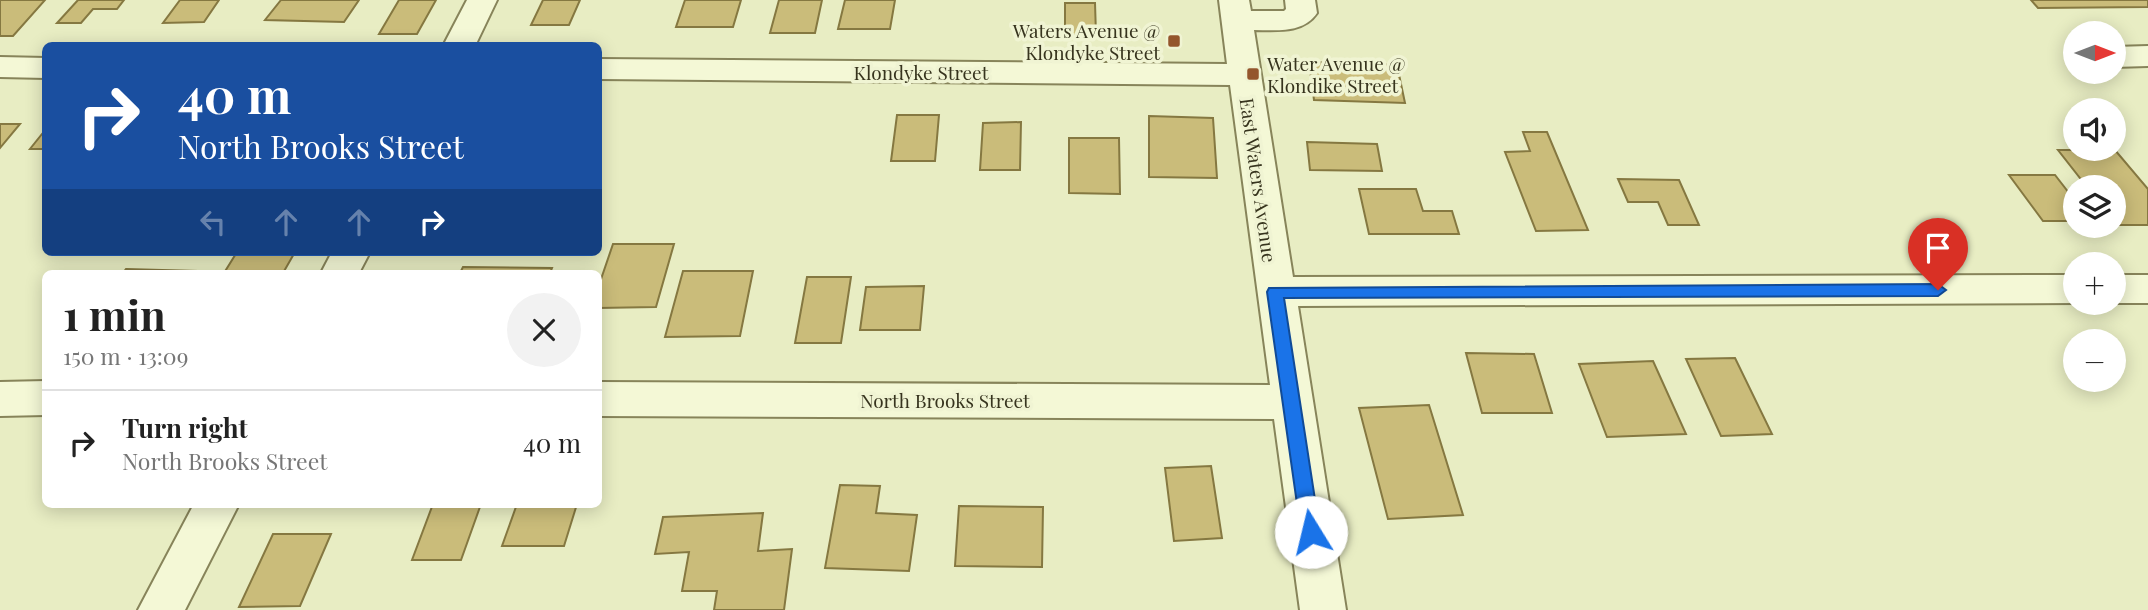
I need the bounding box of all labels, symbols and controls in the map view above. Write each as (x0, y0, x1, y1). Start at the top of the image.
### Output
place label: Waters Avenue @ Klondyke Street (1012, 17, 1160, 65)
north arrow (2063, 21, 2126, 84)
map controls (2063, 21, 2126, 392)
marker: Waters Avenue @ Klondyke Street (1166, 33, 1182, 49)
place label: Water Avenue @ Klondike Street (1266, 50, 1406, 98)
street label: Klondyke Street (854, 59, 989, 85)
text: 40 m (178, 61, 291, 126)
marker: Water Avenue @ Klondike Street (1245, 66, 1261, 82)
icon: right (63, 70, 154, 161)
street label: East Waters Avenue (1235, 96, 1283, 264)
button: sound (2063, 98, 2126, 161)
text: North Brooks Street (178, 124, 464, 167)
button: layers (2063, 175, 2126, 238)
icon: left (194, 203, 232, 241)
icon: ahead (267, 203, 305, 241)
icon: ahead (340, 203, 378, 241)
icon: right (413, 203, 451, 241)
pin (1908, 218, 1968, 290)
icon: arrive (1919, 229, 1957, 267)
button: + (2063, 252, 2126, 315)
text: 1 min (63, 286, 166, 342)
button: close (507, 293, 581, 367)
button: − (2063, 329, 2126, 392)
text: 150 m · 13:09 (63, 340, 188, 371)
street label: North Brooks Street (860, 387, 1030, 413)
text: Turn right (122, 410, 248, 445)
icon: right (63, 424, 101, 462)
text: 40 m (523, 425, 581, 460)
text: North Brooks Street (122, 445, 327, 476)
position arrow (1274, 495, 1348, 569)

